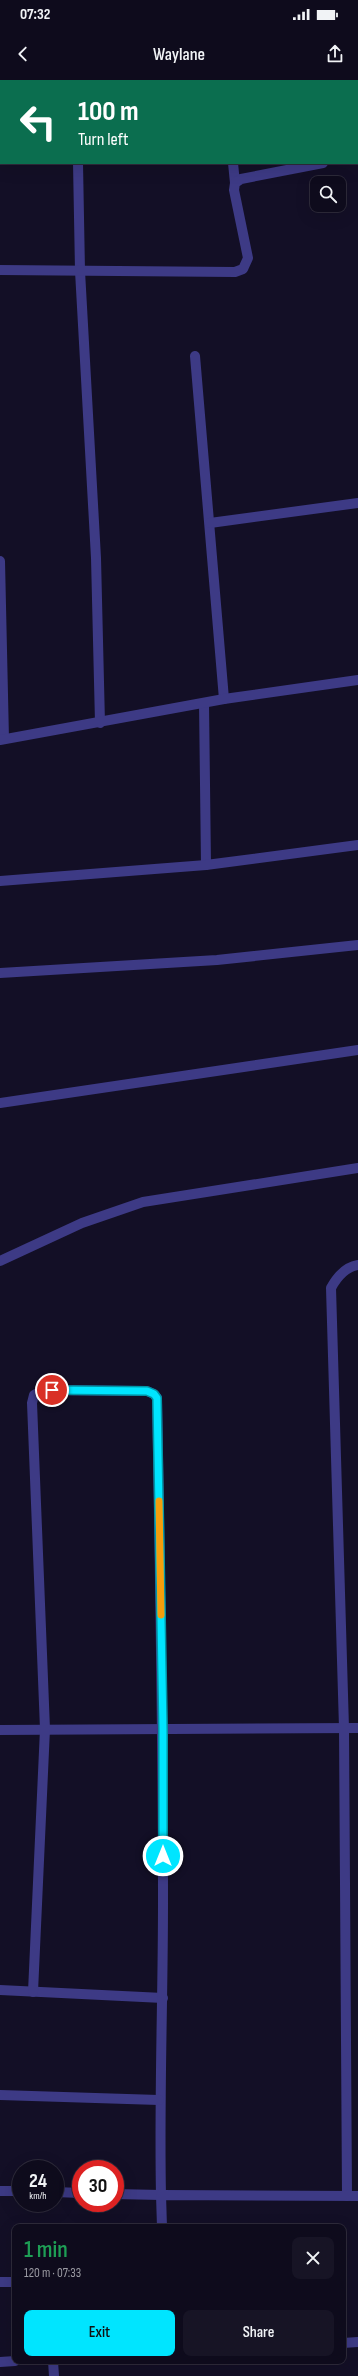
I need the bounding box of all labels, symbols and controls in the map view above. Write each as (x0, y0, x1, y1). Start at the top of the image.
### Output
text: 07:32 (20, 5, 50, 24)
icon: back (12, 43, 34, 65)
icon: share (324, 43, 346, 65)
text: Waylane (153, 44, 205, 65)
text: 100 m (78, 95, 139, 128)
icon: left (12, 96, 64, 148)
text: Turn left (78, 129, 129, 150)
map controls (310, 176, 346, 212)
button: search (310, 176, 346, 212)
pin (35, 1373, 69, 1407)
icon: arrive (41, 1379, 63, 1401)
position arrow (142, 1835, 184, 1877)
speed limit sign: 30 (72, 2160, 124, 2212)
text: 24 (29, 2169, 47, 2193)
text: km/h (29, 2190, 47, 2202)
text: 1 min (24, 2235, 68, 2264)
button: close (292, 2237, 334, 2279)
text: 120 m · 07:33 (24, 2265, 81, 2281)
button: Exit (24, 2310, 175, 2356)
button: Share (183, 2310, 334, 2356)

